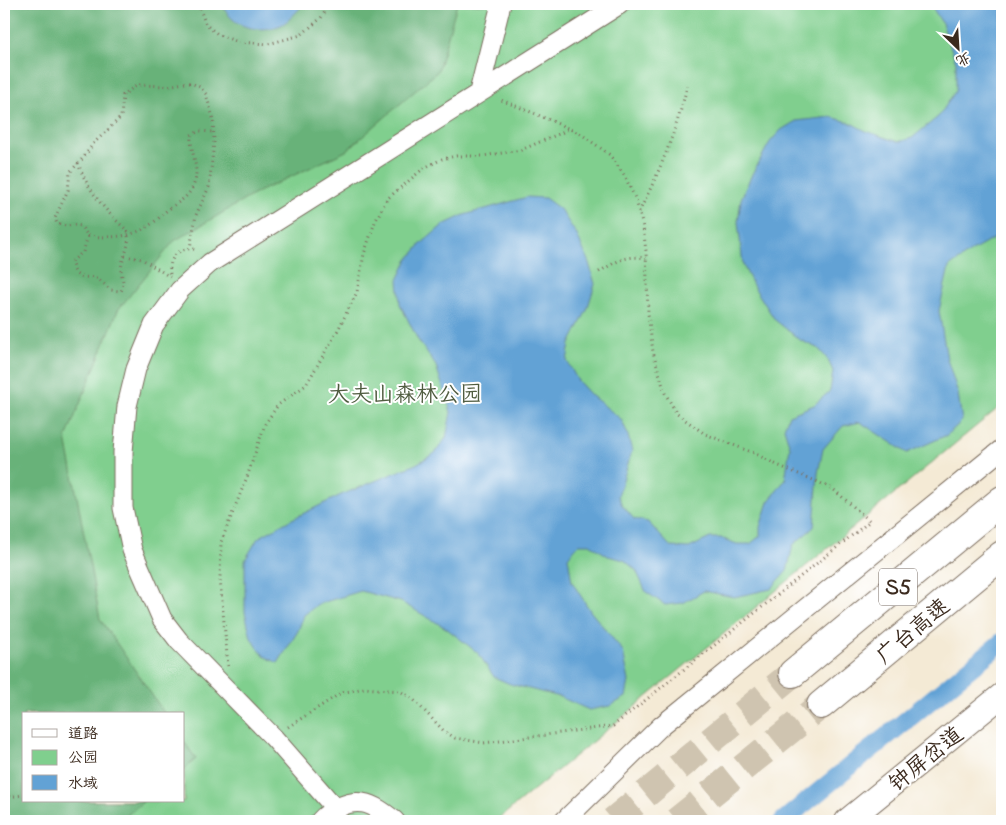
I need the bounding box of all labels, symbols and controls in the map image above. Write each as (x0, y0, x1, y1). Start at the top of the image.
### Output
north arrow (934, 22, 984, 72)
text: 北 (952, 46, 974, 71)
park label: 大夫山森林公园 (328, 380, 482, 412)
road number: S5 (879, 568, 917, 606)
street label: 广台高速 (870, 592, 958, 673)
legend (22, 712, 185, 802)
street label: 钟屏岔道 (883, 720, 971, 800)
text: 道路 (68, 723, 98, 745)
text: 公园 (68, 747, 98, 769)
text: 水域 (68, 773, 98, 795)

